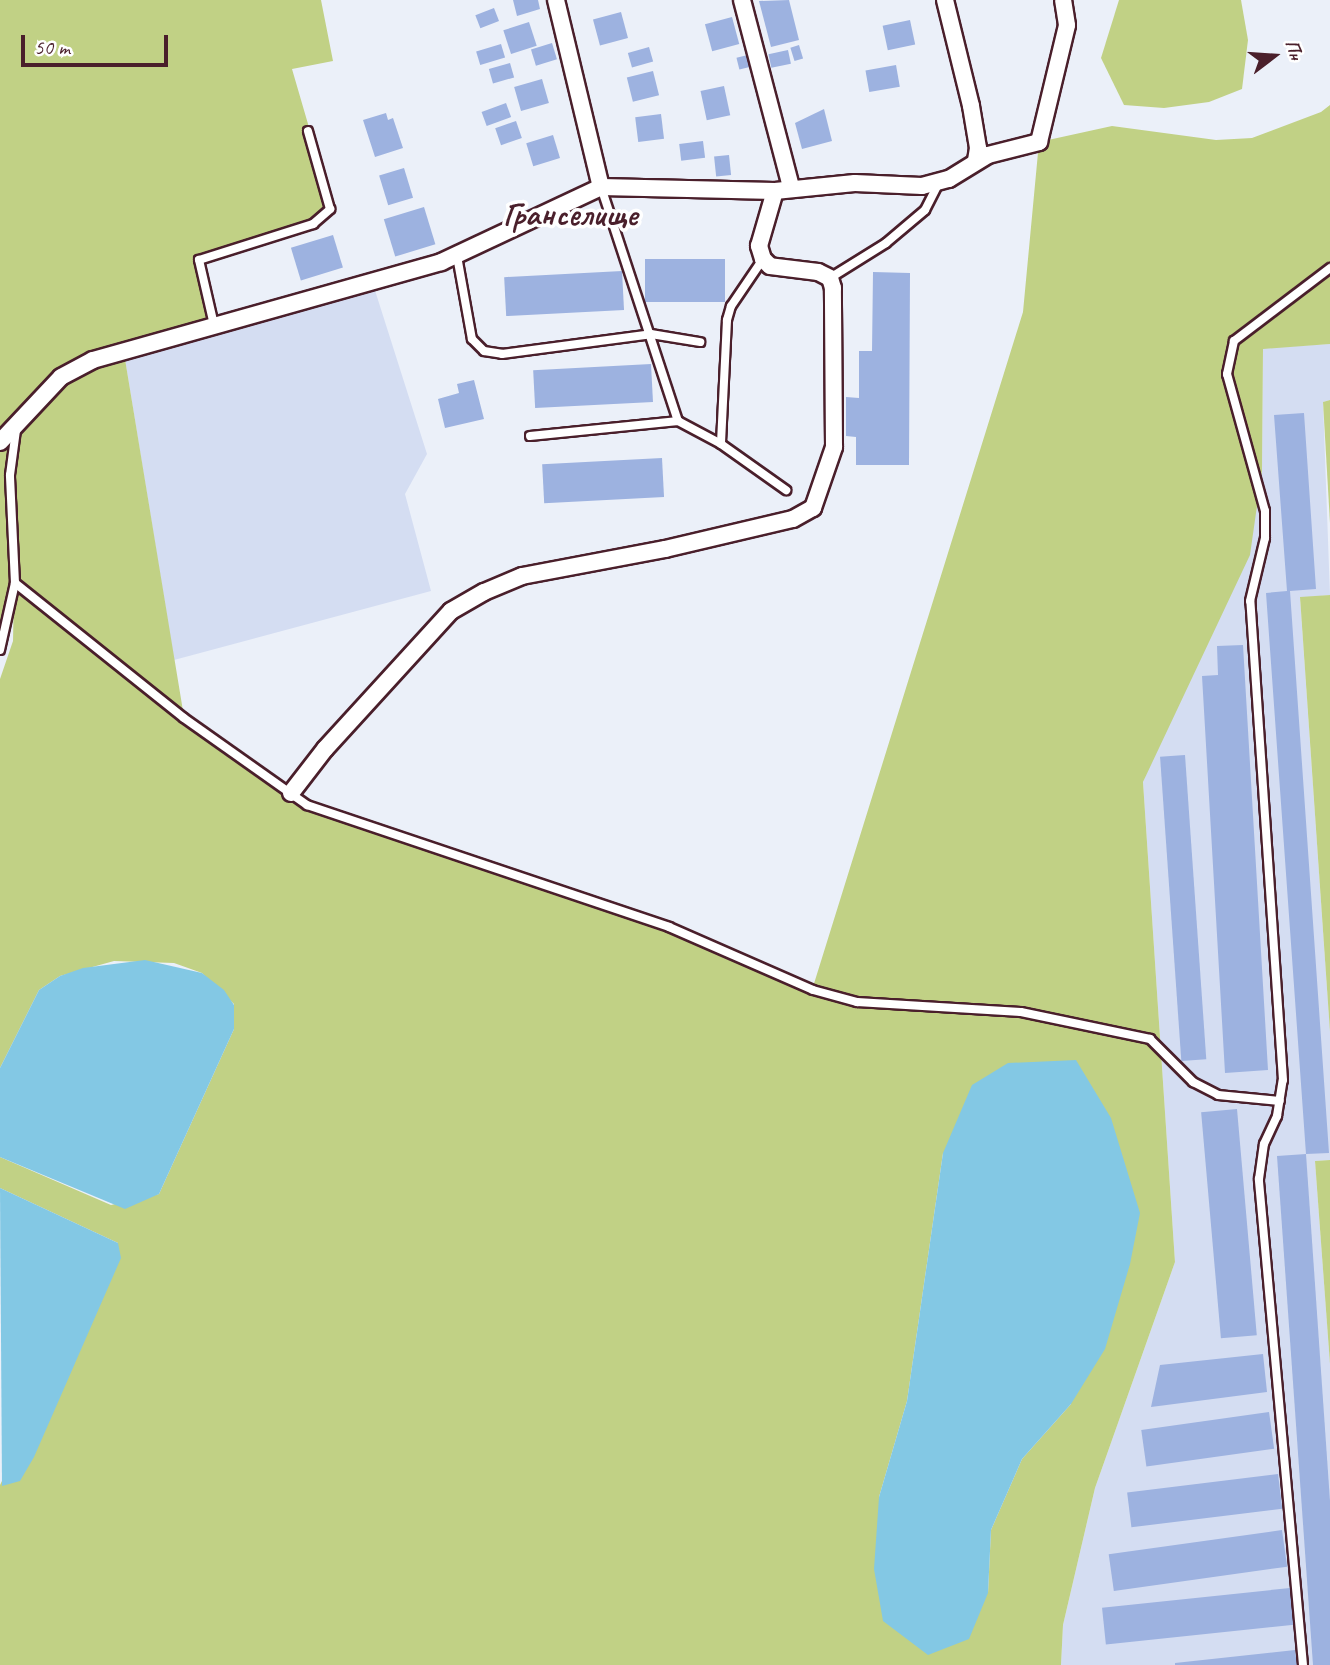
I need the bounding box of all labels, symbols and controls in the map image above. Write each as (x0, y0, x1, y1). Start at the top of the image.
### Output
scale bar (24, 21, 172, 65)
north arrow (1239, 21, 1309, 91)
text: 50 m (34, 34, 70, 60)
text: Пн (1280, 37, 1308, 63)
district label: Гранселище (503, 195, 637, 235)

